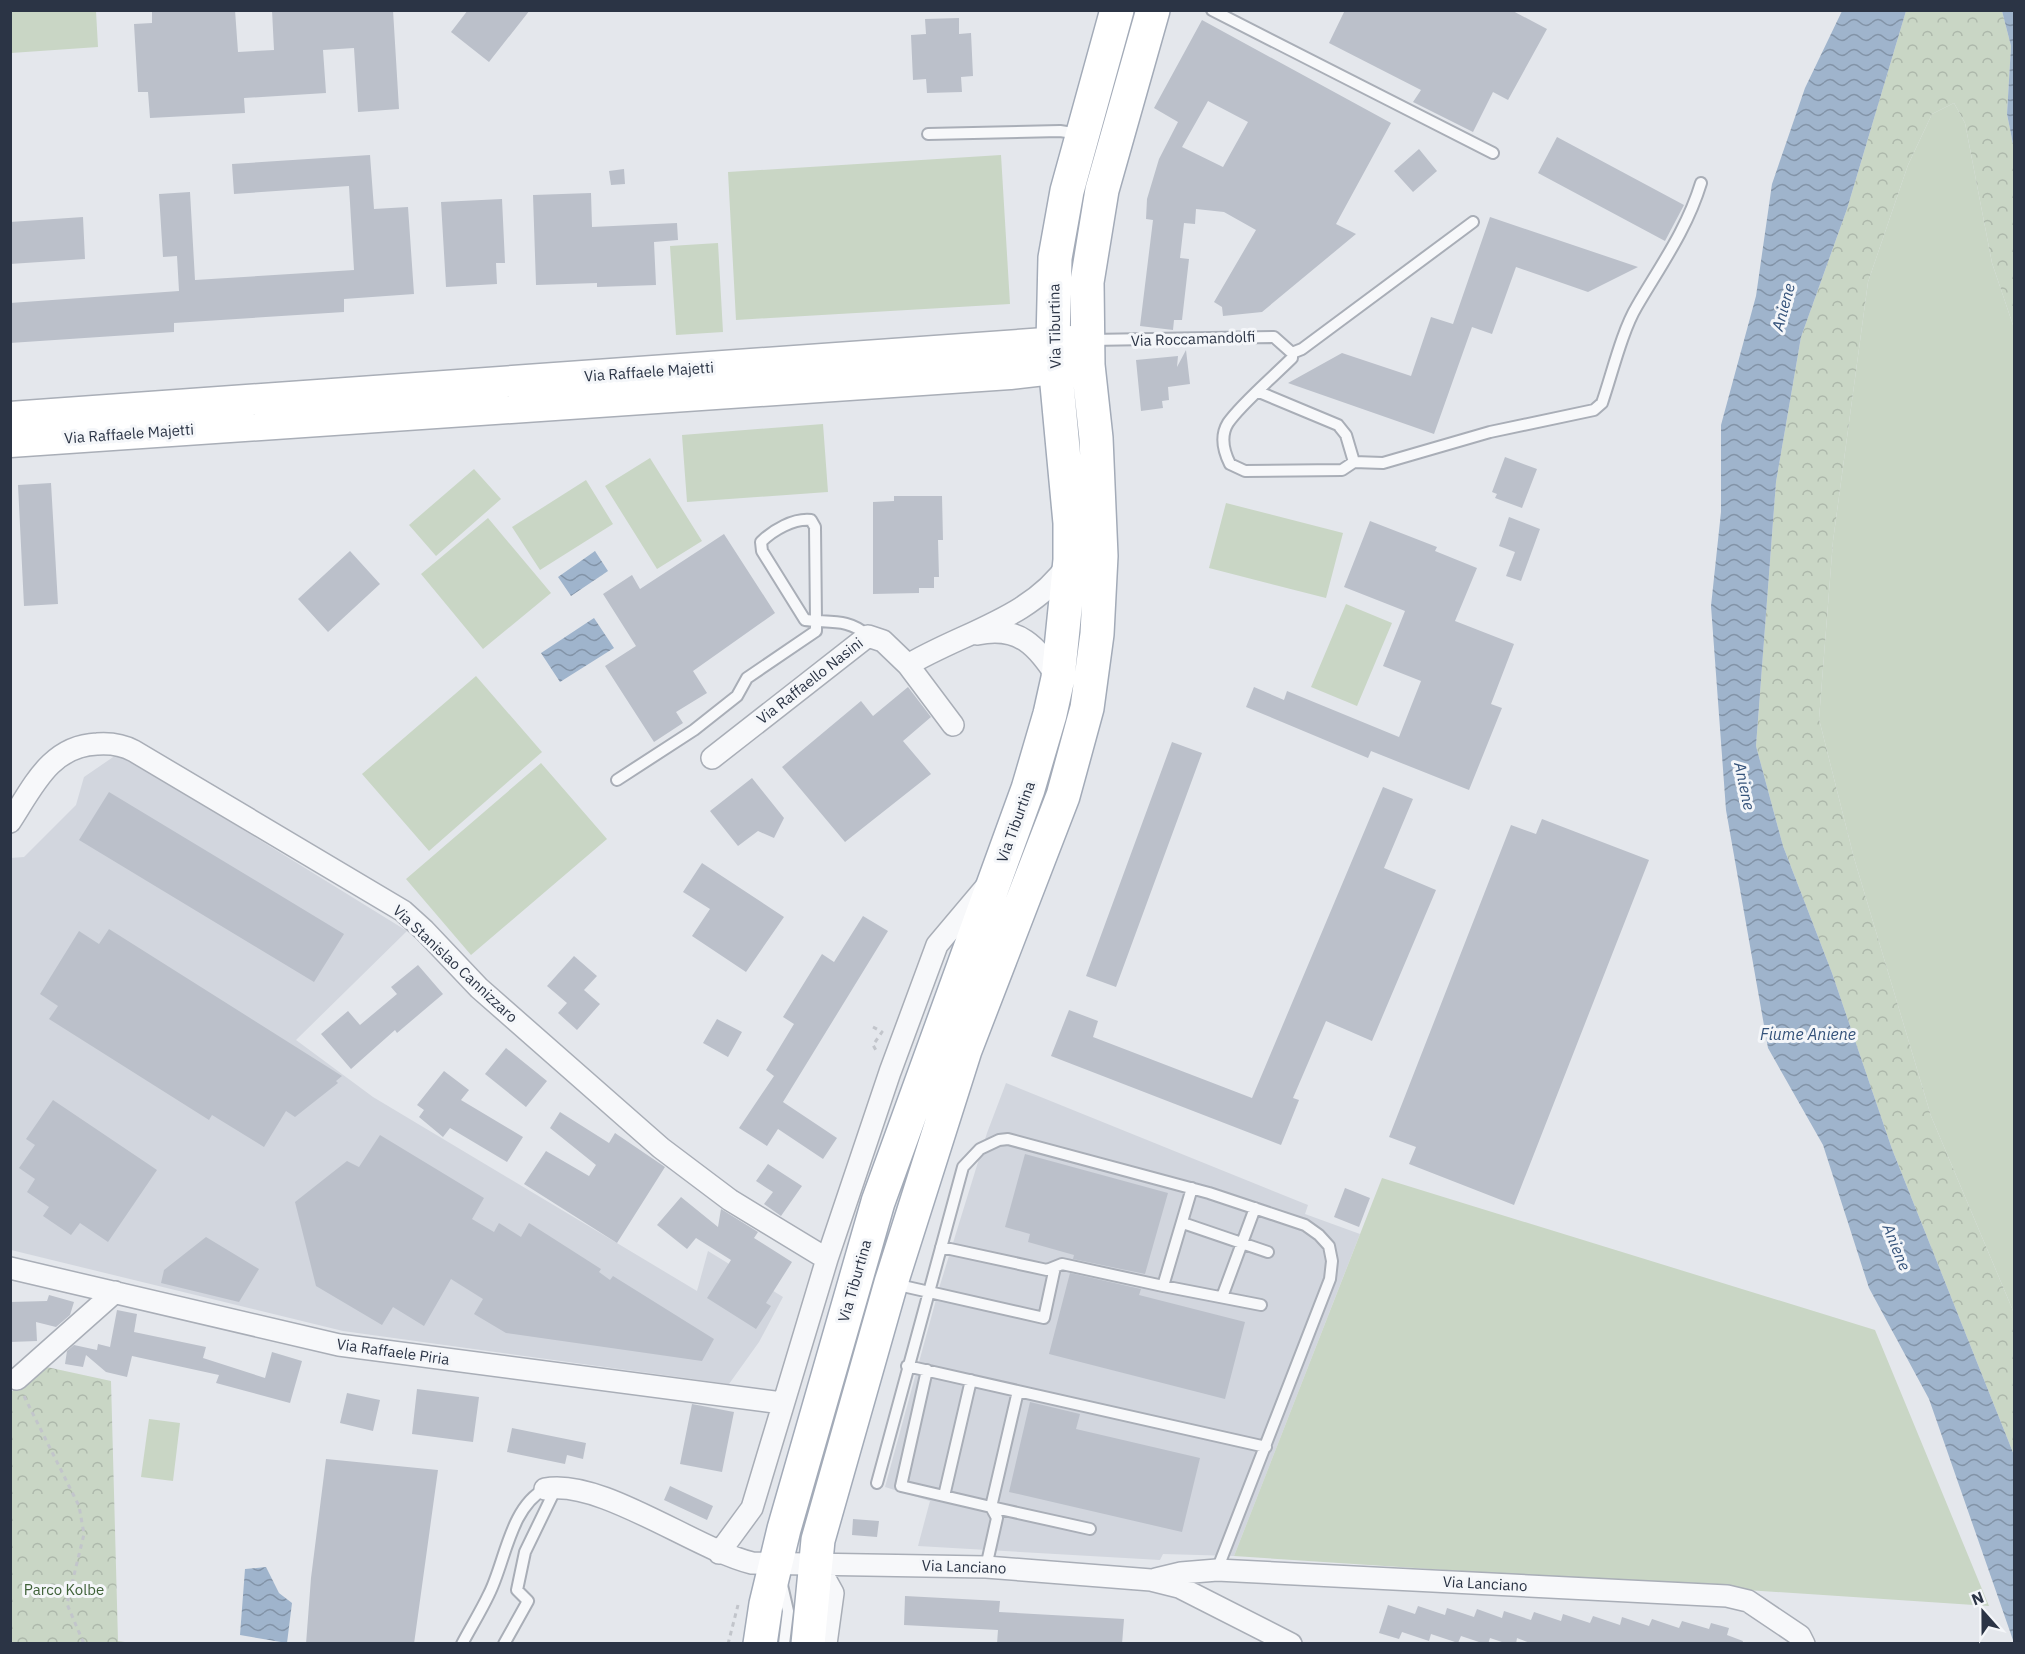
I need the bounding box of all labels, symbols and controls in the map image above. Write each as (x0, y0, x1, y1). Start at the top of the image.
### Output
water label: Aniene (1767, 281, 1799, 334)
street label: Via Tiburtina (1044, 283, 1065, 369)
street label: Via Roccamandolfi (1130, 327, 1256, 350)
street label: Via Raffaele Majetti (583, 357, 714, 386)
street label: Via Raffaele Majetti (63, 419, 194, 448)
street label: Via Raffaello Nasini (753, 633, 867, 728)
water label: Aniene (1730, 759, 1760, 812)
street label: Via Tiburtina (992, 779, 1039, 865)
street label: Via Stanislao Cannizzaro (389, 901, 522, 1026)
water label: Fiume Aniene (1760, 1024, 1856, 1044)
water label: Aniene (1878, 1220, 1915, 1273)
street label: Via Tiburtina (834, 1237, 875, 1324)
street label: Via Raffaele Piria (335, 1334, 451, 1369)
street label: Via Lanciano (921, 1556, 1007, 1577)
street label: Via Lanciano (1442, 1572, 1528, 1595)
park label: Parco Kolbe (24, 1580, 104, 1599)
north arrow (1953, 1582, 2013, 1642)
text: N (1969, 1587, 1987, 1609)

